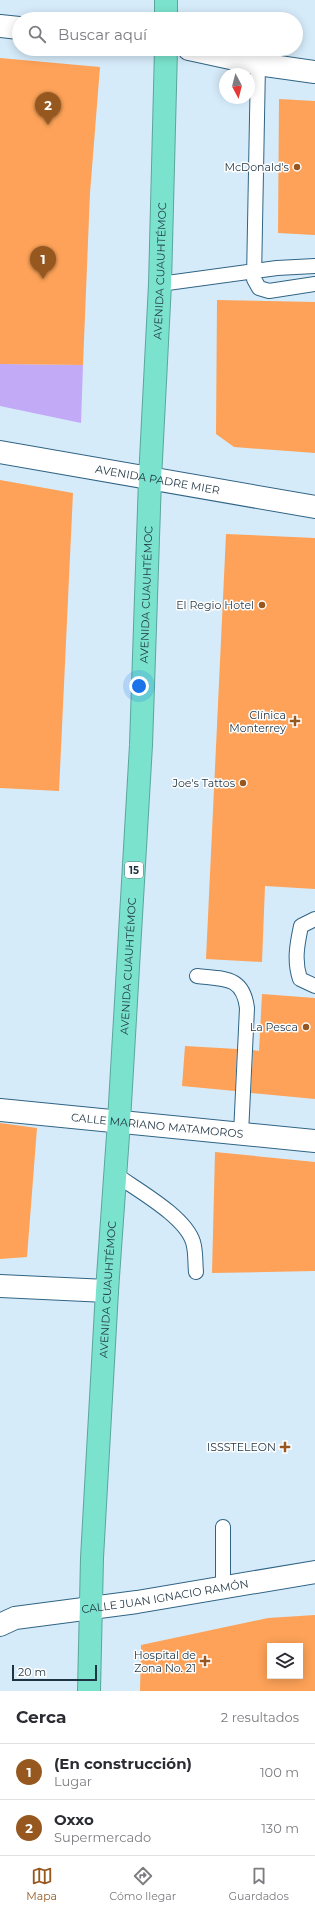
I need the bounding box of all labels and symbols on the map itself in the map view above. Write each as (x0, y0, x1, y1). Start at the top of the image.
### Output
north arrow (219, 68, 255, 104)
pin: 2 (35, 92, 61, 125)
place label: McDonald's (224, 160, 290, 174)
marker: McDonald's (292, 162, 302, 172)
street label: AVENIDA CUAUHTÉMOC (150, 202, 169, 340)
pin: 1 (30, 246, 56, 279)
street label: AVENIDA PADRE MIER (94, 462, 221, 497)
street label: AVENIDA CUAUHTÉMOC (137, 525, 155, 664)
place label: El Regio Hotel (176, 598, 254, 612)
marker: El Regio Hotel (257, 600, 267, 610)
your location (129, 676, 149, 696)
place label: Clínica Monterrey (229, 708, 286, 735)
marker: Clínica Monterrey (289, 715, 301, 727)
place label: Joe's Tattos (171, 776, 236, 790)
marker: Joe's Tattos (238, 778, 248, 788)
road number: 15 (125, 862, 143, 878)
street label: AVENIDA CUAUHTÉMOC (117, 897, 139, 1035)
place label: La Pesca (250, 1020, 298, 1034)
marker: La Pesca (301, 1022, 311, 1032)
street label: CALLE MARIANO MATAMOROS (71, 1110, 244, 1141)
street label: AVENIDA CUAUHTÉMOC (96, 1220, 119, 1358)
place label: ISSSTELEON (207, 1440, 276, 1454)
marker: ISSSTELEON (279, 1441, 291, 1453)
street label: CALLE JUAN IGNACIO RAMÓN (81, 1576, 249, 1616)
place label: Hospital de Zona No. 21 (134, 1648, 196, 1675)
marker: Hospital de Zona No. 21 (199, 1655, 211, 1667)
scale bar (12, 1663, 97, 1682)

